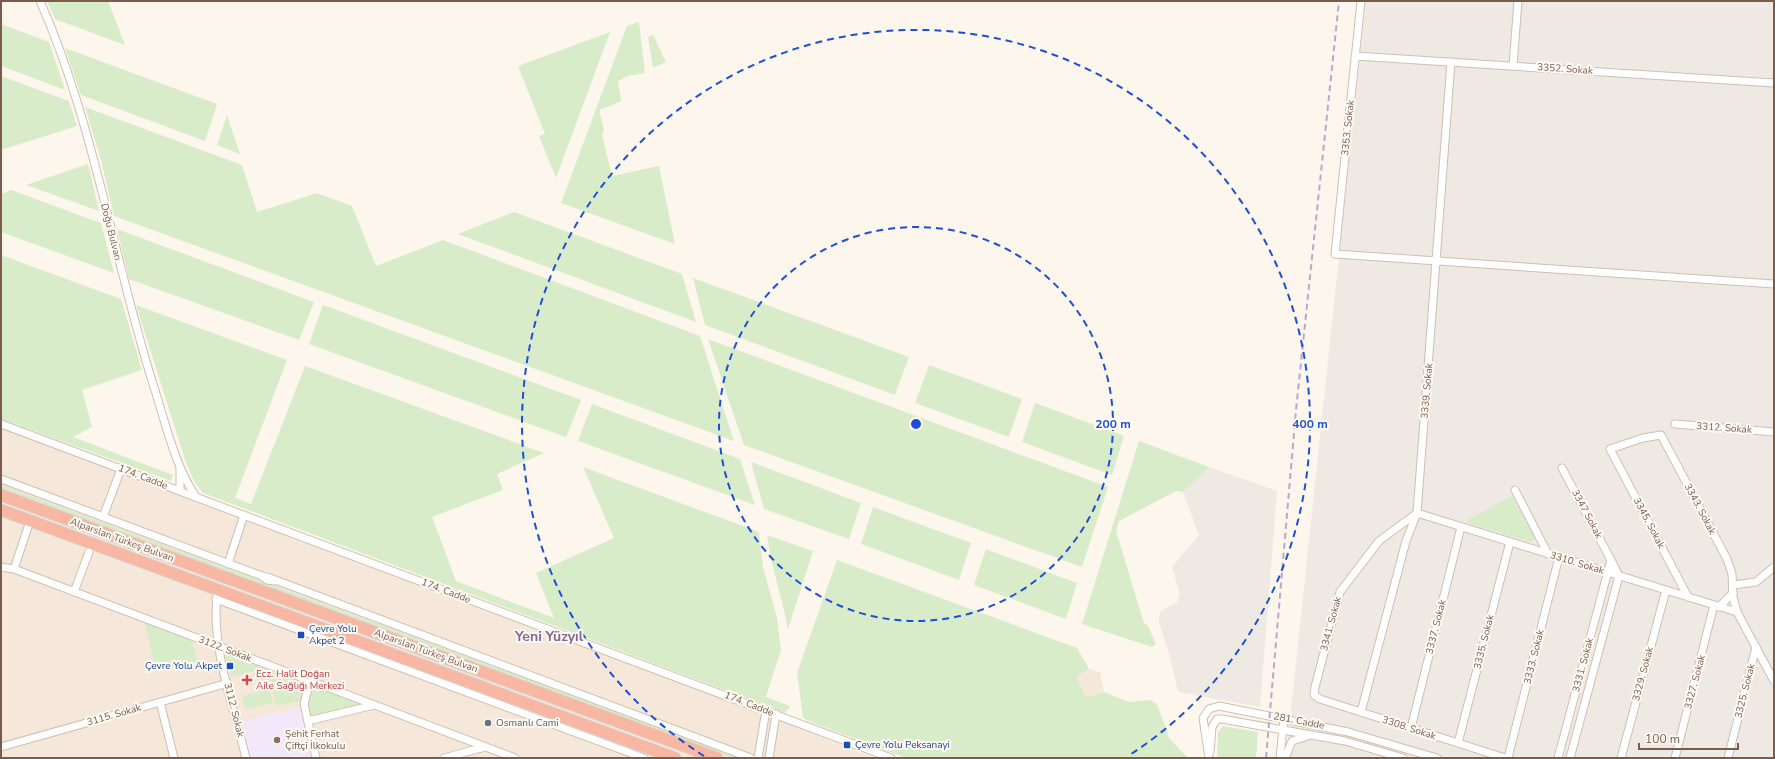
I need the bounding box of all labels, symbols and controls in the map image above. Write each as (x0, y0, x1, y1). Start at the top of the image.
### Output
street label: 3352. Sokak (1537, 60, 1594, 78)
street label: 3353. Sokak (1338, 99, 1358, 156)
street label: Doğu Bulvarı (97, 202, 125, 262)
street label: 3339. Sokak (1418, 362, 1436, 419)
text: 200 m (1095, 416, 1131, 432)
text: 400 m (1292, 416, 1328, 432)
centre of rings (909, 417, 923, 431)
street label: 3312. Sokak (1696, 419, 1753, 437)
street label: 174. Cadde (116, 461, 170, 493)
street label: 3343. Sokak (1681, 481, 1720, 538)
street label: 3347 Sokak (1568, 487, 1606, 542)
street label: 3345. Sokak (1630, 495, 1669, 552)
street label: Alparslan Türkeş Bulvarı (68, 515, 176, 565)
street label: 3310. Sokak (1548, 548, 1607, 578)
street label: 174. Cadde (419, 575, 473, 607)
street label: 3341. Sokak (1317, 594, 1345, 653)
street label: 3337. Sokak (1422, 597, 1450, 656)
street label: 3335. Sokak (1470, 612, 1498, 671)
place label: Çevre Yolu Akpet 2 (309, 622, 357, 648)
street label: Alparslan Türkeş Bulvarı (372, 626, 480, 676)
district label: Yeni Yüzyıl (514, 627, 584, 646)
street label: 3333. Sokak (1520, 627, 1548, 686)
marker: Çevre Yolu Akpet 2 (296, 630, 306, 640)
street label: 3122. Sokak (196, 632, 254, 666)
street label: 3331. Sokak (1569, 635, 1597, 694)
street label: 3329. Sokak (1629, 644, 1657, 703)
street label: 3327. Sokak (1681, 652, 1709, 711)
place label: Çevre Yolu Akpet (145, 659, 222, 673)
marker: Çevre Yolu Akpet (225, 661, 235, 671)
street label: 3325. Sokak (1731, 661, 1759, 720)
place label: Ecz. Halit Doğan Aile Sağlığı Merkezi (256, 667, 344, 693)
marker: Ecz. Halit Doğan Aile Sağlığı Merkezi (241, 674, 253, 686)
street label: 3112. Sokak (220, 681, 248, 740)
street label: 174. Cadde (722, 688, 776, 720)
street label: 3115. Sokak (85, 700, 144, 729)
street label: 281. Cadde (1272, 709, 1326, 733)
street label: 3308. Sokak (1380, 713, 1439, 744)
place label: Osmanlı Cami (496, 716, 559, 730)
marker: Osmanlı Cami (483, 718, 493, 728)
scale bar (1639, 725, 1738, 751)
place label: Şehit Ferhat Çiftçi İlkokulu (285, 727, 345, 753)
text: 100 m (1645, 731, 1680, 747)
marker: Şehit Ferhat Çiftçi İlkokulu (272, 735, 282, 745)
place label: Çevre Yolu Peksanayi (855, 738, 950, 752)
marker: Çevre Yolu Peksanayi (842, 740, 852, 750)

